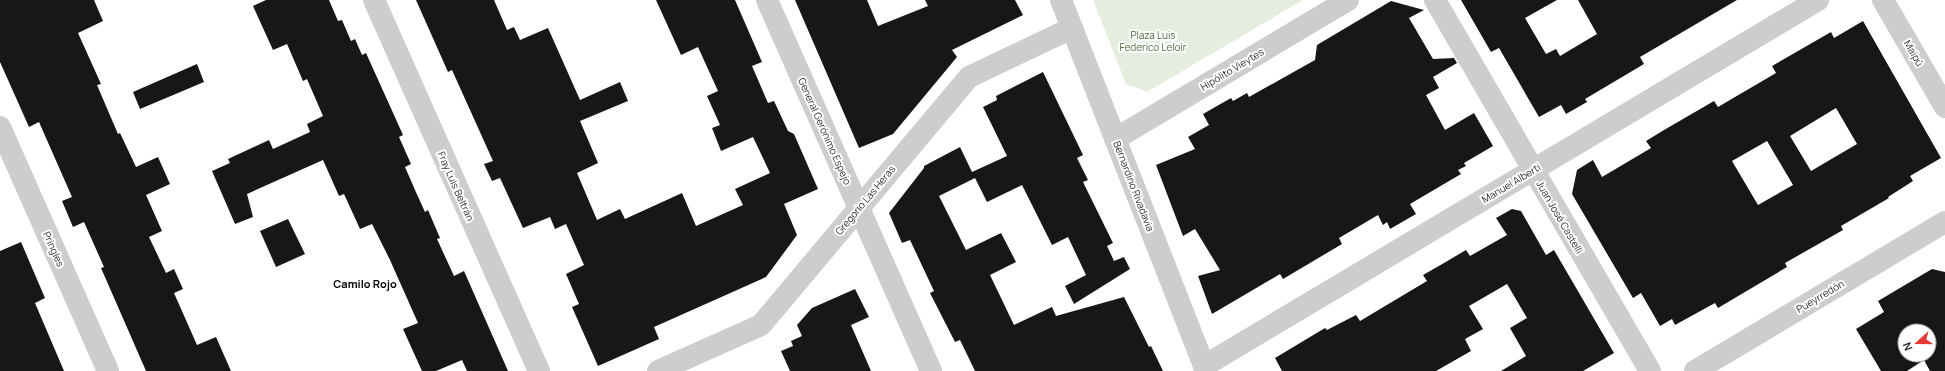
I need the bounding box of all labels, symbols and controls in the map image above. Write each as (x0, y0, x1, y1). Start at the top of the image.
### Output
park label: Plaza Luis Federico Leloir (1120, 28, 1187, 54)
street label: Maipú (1901, 37, 1927, 69)
street label: Hipólito Vieytes (1198, 44, 1266, 94)
street label: General Gerónimo Espejo (795, 75, 855, 187)
street label: Bernardino Rivadavia (1110, 139, 1158, 233)
street label: Fray Luis Beltrán (434, 149, 478, 223)
street label: Manuel Alberti (1479, 160, 1543, 206)
street label: Gregorio Las Heras (832, 162, 898, 238)
street label: Juan José Castelli (1533, 178, 1587, 256)
street label: Pringles (40, 229, 68, 269)
district label: Camilo Rojo (333, 276, 397, 291)
street label: Pueyrredón (1793, 276, 1847, 316)
north arrow (1897, 323, 1937, 363)
text: N (1899, 340, 1916, 353)

